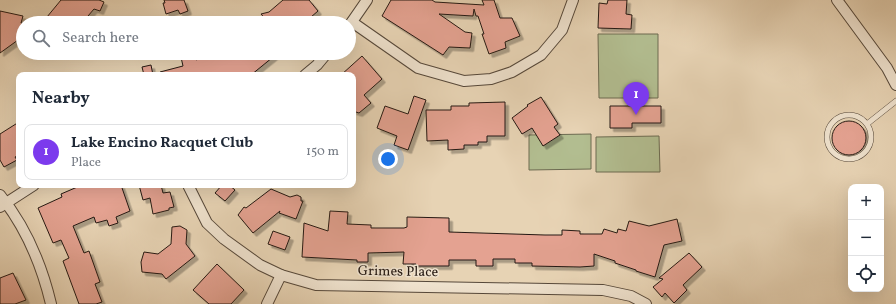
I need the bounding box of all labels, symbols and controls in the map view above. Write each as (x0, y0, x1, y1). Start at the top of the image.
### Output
search box (16, 16, 356, 60)
icon: search (30, 27, 52, 49)
text: Search here (62, 28, 139, 49)
pin: 1 (623, 82, 649, 115)
text: Nearby (32, 87, 90, 110)
text: Lake Encino Racquet Club (71, 133, 253, 154)
text: 1 (43, 143, 49, 161)
text: 150 m (306, 143, 339, 161)
your location (378, 149, 398, 169)
text: Place (71, 154, 101, 172)
map controls (848, 184, 884, 292)
button: + (848, 184, 884, 220)
button: − (848, 220, 884, 256)
button: locate (848, 256, 884, 292)
street label: Grimes Place (358, 262, 439, 282)

